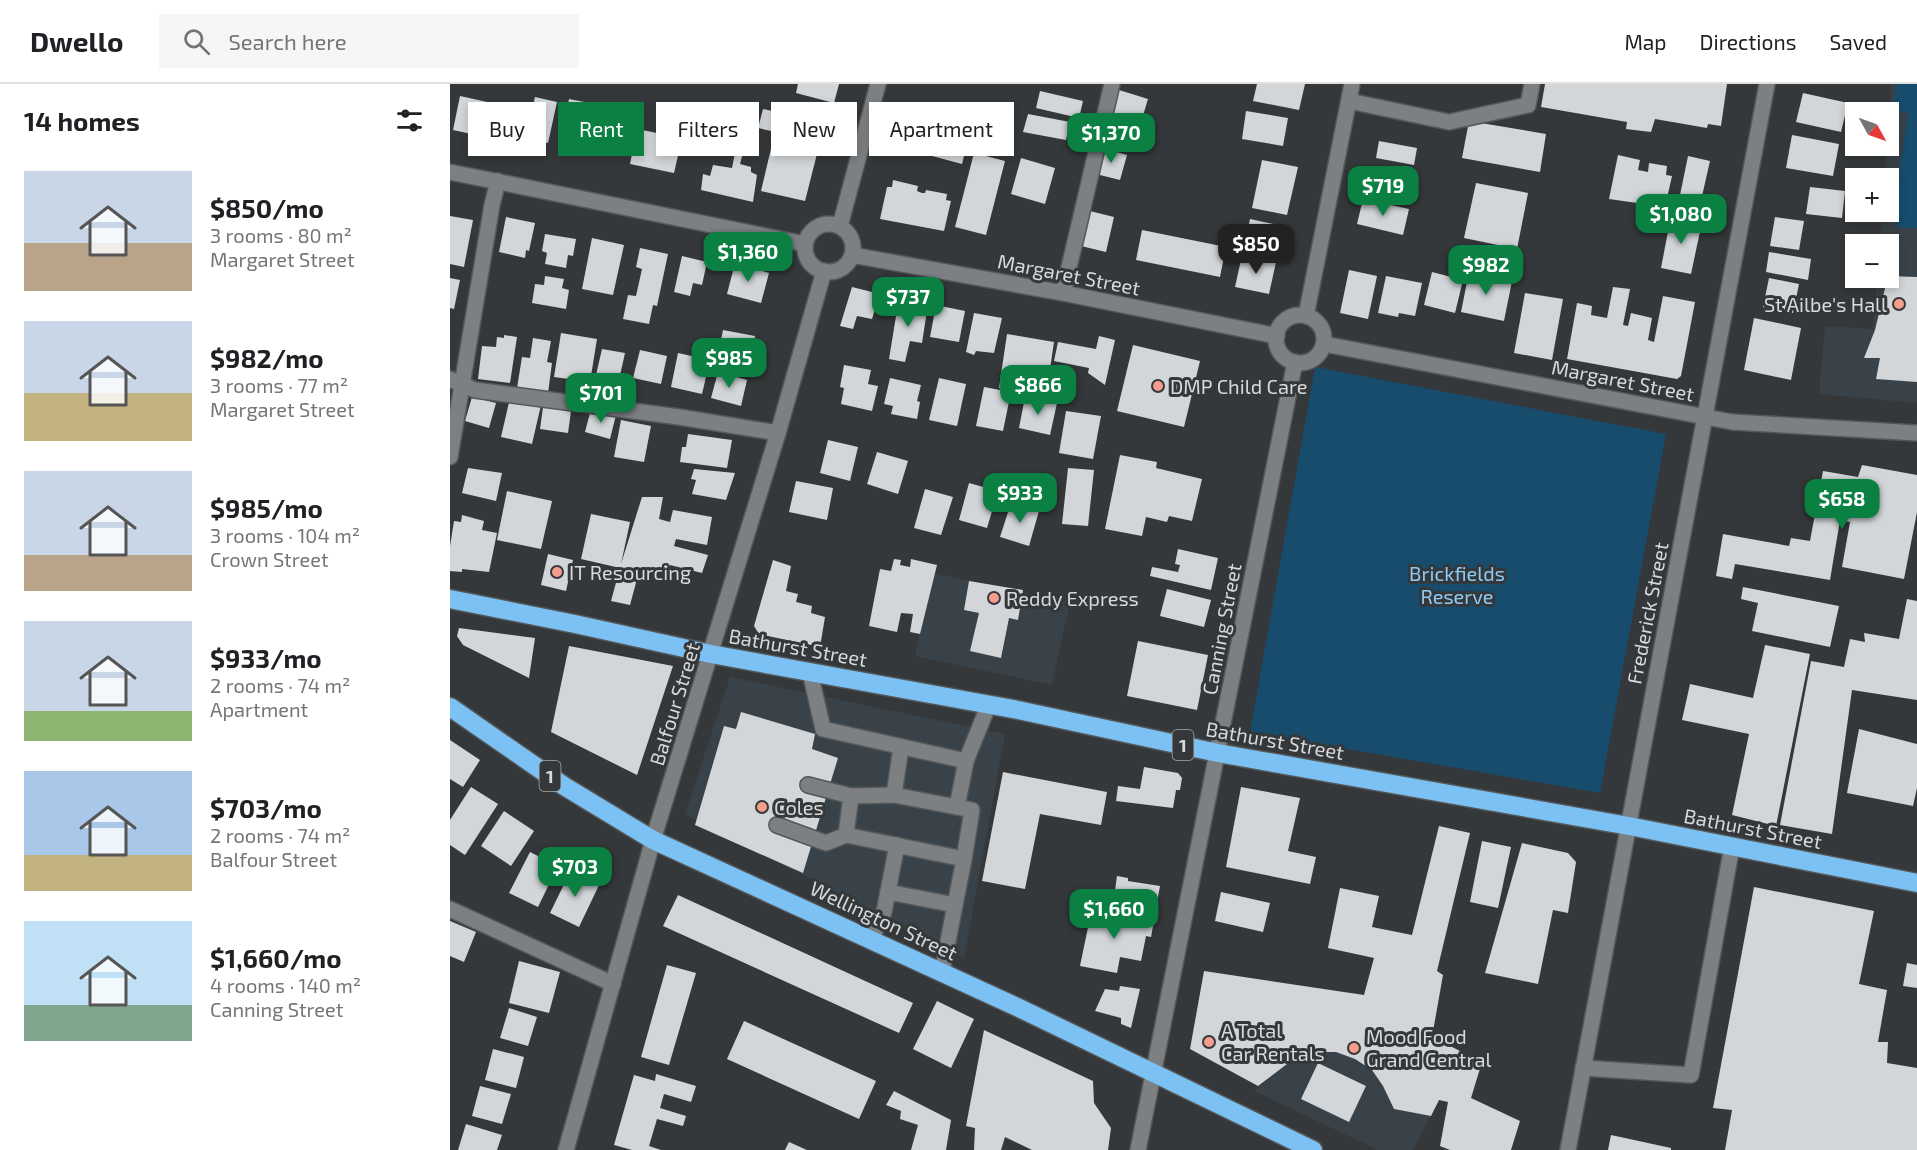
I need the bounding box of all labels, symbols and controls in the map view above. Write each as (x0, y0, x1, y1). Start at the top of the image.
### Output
search box (159, 14, 579, 68)
text: Dwello (30, 24, 123, 58)
icon: search (180, 25, 213, 58)
text: Search here (228, 28, 347, 54)
text: Map (1624, 29, 1667, 54)
text: Directions (1700, 29, 1796, 54)
text: Saved (1829, 29, 1887, 54)
chip: Buy (468, 102, 546, 156)
chip: Rent (558, 102, 644, 156)
chip: Filters (656, 102, 759, 156)
chip: New (771, 102, 857, 156)
chip: Apartment (869, 102, 1014, 156)
north arrow (1845, 102, 1899, 156)
map controls (1845, 102, 1899, 288)
icon: filters (393, 104, 426, 137)
text: 14 homes (24, 105, 140, 136)
pin: $1,370 (1062, 113, 1160, 164)
text: $1,370 (1081, 120, 1141, 144)
pin: $719 (1347, 166, 1419, 217)
button: + (1845, 168, 1899, 222)
text: $719 (1362, 173, 1404, 197)
text: $850/mo (210, 192, 324, 223)
pin: $1,080 (1632, 194, 1730, 245)
icon: home (72, 195, 144, 267)
text: $1,080 (1650, 201, 1712, 225)
text: 3 rooms · 80 m² (210, 223, 352, 247)
pin: $850 (1220, 224, 1292, 275)
text: $850 (1232, 231, 1280, 255)
pin: $1,360 (699, 232, 797, 283)
button: − (1845, 234, 1899, 288)
text: $1,360 (718, 239, 778, 263)
pin: $982 (1450, 245, 1522, 296)
text: Margaret Street (210, 247, 355, 271)
street label: Margaret Street (996, 248, 1143, 300)
text: $982 (1462, 252, 1510, 276)
pin: $737 (872, 277, 944, 328)
text: $737 (886, 284, 930, 308)
place label: St Ailbe's Hall (1764, 292, 1887, 316)
marker: St Ailbe's Hall (1892, 297, 1906, 311)
pin: $985 (693, 338, 765, 389)
text: $982/mo (210, 342, 324, 373)
icon: home (72, 345, 144, 417)
text: $985 (706, 345, 752, 369)
street label: Margaret Street (1550, 354, 1697, 406)
pin: $866 (1002, 365, 1074, 416)
text: $866 (1014, 372, 1062, 396)
text: 3 rooms · 77 m² (210, 373, 348, 397)
pin: $701 (565, 373, 637, 424)
place label: DMP Child Care (1170, 374, 1307, 398)
marker: DMP Child Care (1151, 379, 1165, 393)
text: $701 (579, 380, 623, 404)
text: Margaret Street (210, 397, 355, 421)
pin: $933 (984, 473, 1056, 524)
pin: $658 (1806, 479, 1878, 530)
text: $933 (997, 480, 1043, 504)
text: $658 (1819, 486, 1865, 510)
text: $985/mo (210, 492, 323, 523)
icon: home (72, 495, 144, 567)
text: 3 rooms · 104 m² (210, 523, 360, 547)
street label: Frederick Street (1621, 540, 1673, 686)
text: Crown Street (210, 547, 329, 571)
place label: IT Resourcing (569, 560, 691, 584)
street label: Canning Street (1196, 561, 1246, 697)
park label: Brickfields Reserve (1409, 561, 1505, 608)
marker: IT Resourcing (550, 565, 564, 579)
place label: Reddy Express (1006, 586, 1139, 610)
marker: Reddy Express (987, 591, 1001, 605)
street label: Bathurst Street (727, 623, 869, 671)
street label: Balfour Street (644, 639, 704, 768)
text: $933/mo (210, 642, 322, 673)
icon: home (72, 645, 144, 717)
text: 2 rooms · 74 m² (210, 673, 350, 697)
text: Apartment (210, 697, 308, 721)
street label: Bathurst Street (1204, 716, 1346, 764)
road number: 1 (1172, 730, 1194, 760)
road number: 1 (540, 761, 560, 791)
text: $703/mo (210, 792, 322, 823)
icon: home (72, 795, 144, 867)
place label: Coles (774, 795, 824, 819)
marker: Coles (755, 800, 769, 814)
street label: Bathurst Street (1682, 803, 1824, 853)
text: 2 rooms · 74 m² (210, 823, 350, 847)
text: Balfour Street (210, 847, 337, 871)
pin: $703 (539, 847, 611, 898)
text: $703 (552, 854, 598, 878)
street label: Wellington Street (807, 875, 962, 965)
pin: $1,660 (1065, 889, 1163, 940)
text: $1,660 (1083, 896, 1145, 920)
text: $1,660/mo (210, 942, 341, 973)
icon: home (72, 945, 144, 1017)
text: 4 rooms · 140 m² (210, 973, 361, 997)
text: Canning Street (210, 997, 343, 1021)
place label: A Total Car Rentals (1221, 1018, 1325, 1065)
place label: Mood Food Grand Central (1366, 1024, 1491, 1071)
marker: A Total Car Rentals (1202, 1035, 1216, 1049)
marker: Mood Food Grand Central (1347, 1041, 1361, 1055)

